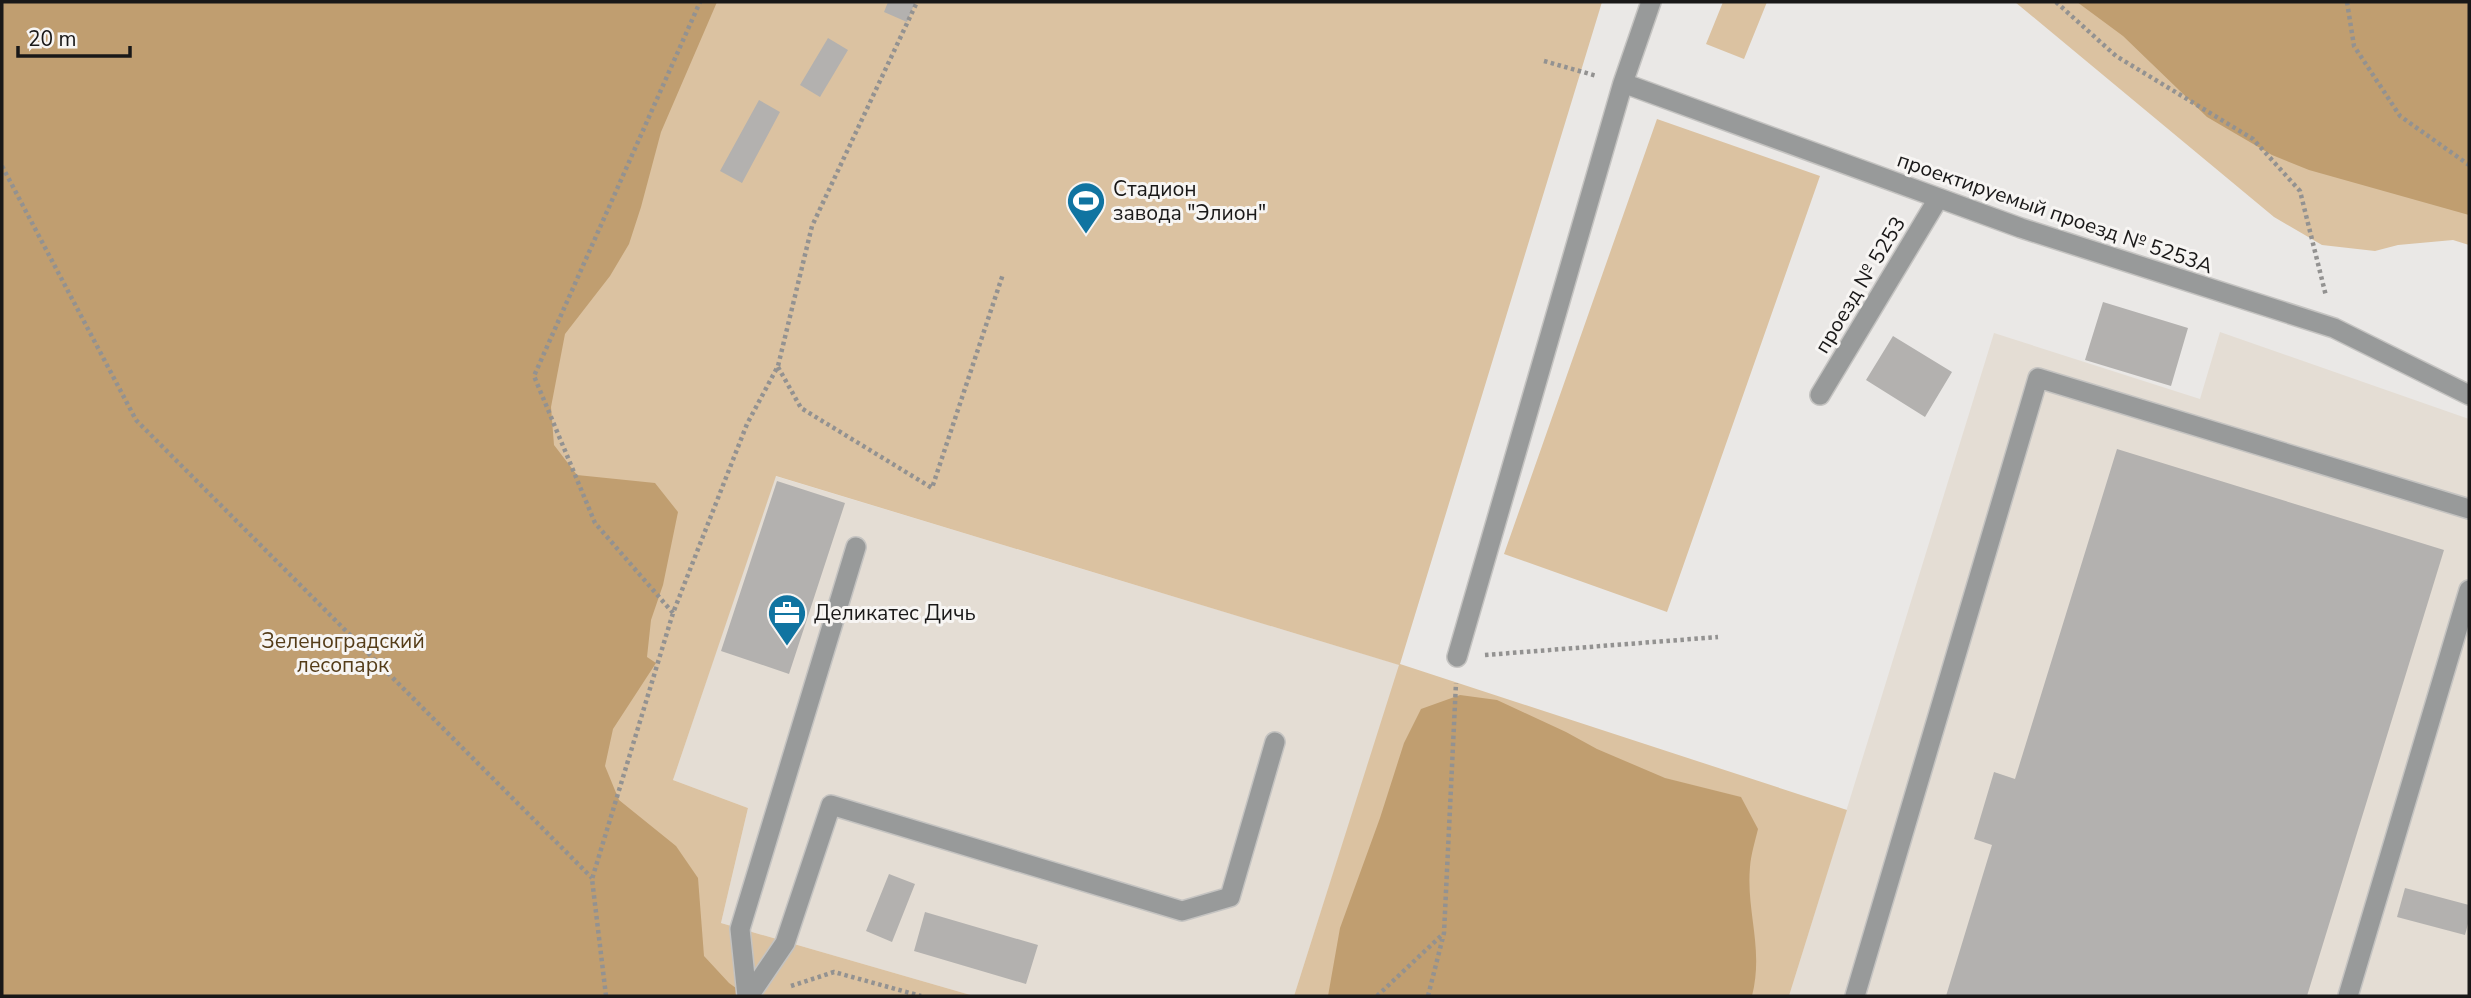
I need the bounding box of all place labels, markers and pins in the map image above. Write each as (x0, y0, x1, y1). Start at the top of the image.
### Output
place label: Стадион завода "Элион" (1113, 175, 1266, 227)
sports icon: Стадион завода "Элион" (1065, 180, 1107, 235)
office icon: Деликатес Дичь (766, 592, 808, 647)
place label: Деликатес Дичь (814, 599, 976, 627)

